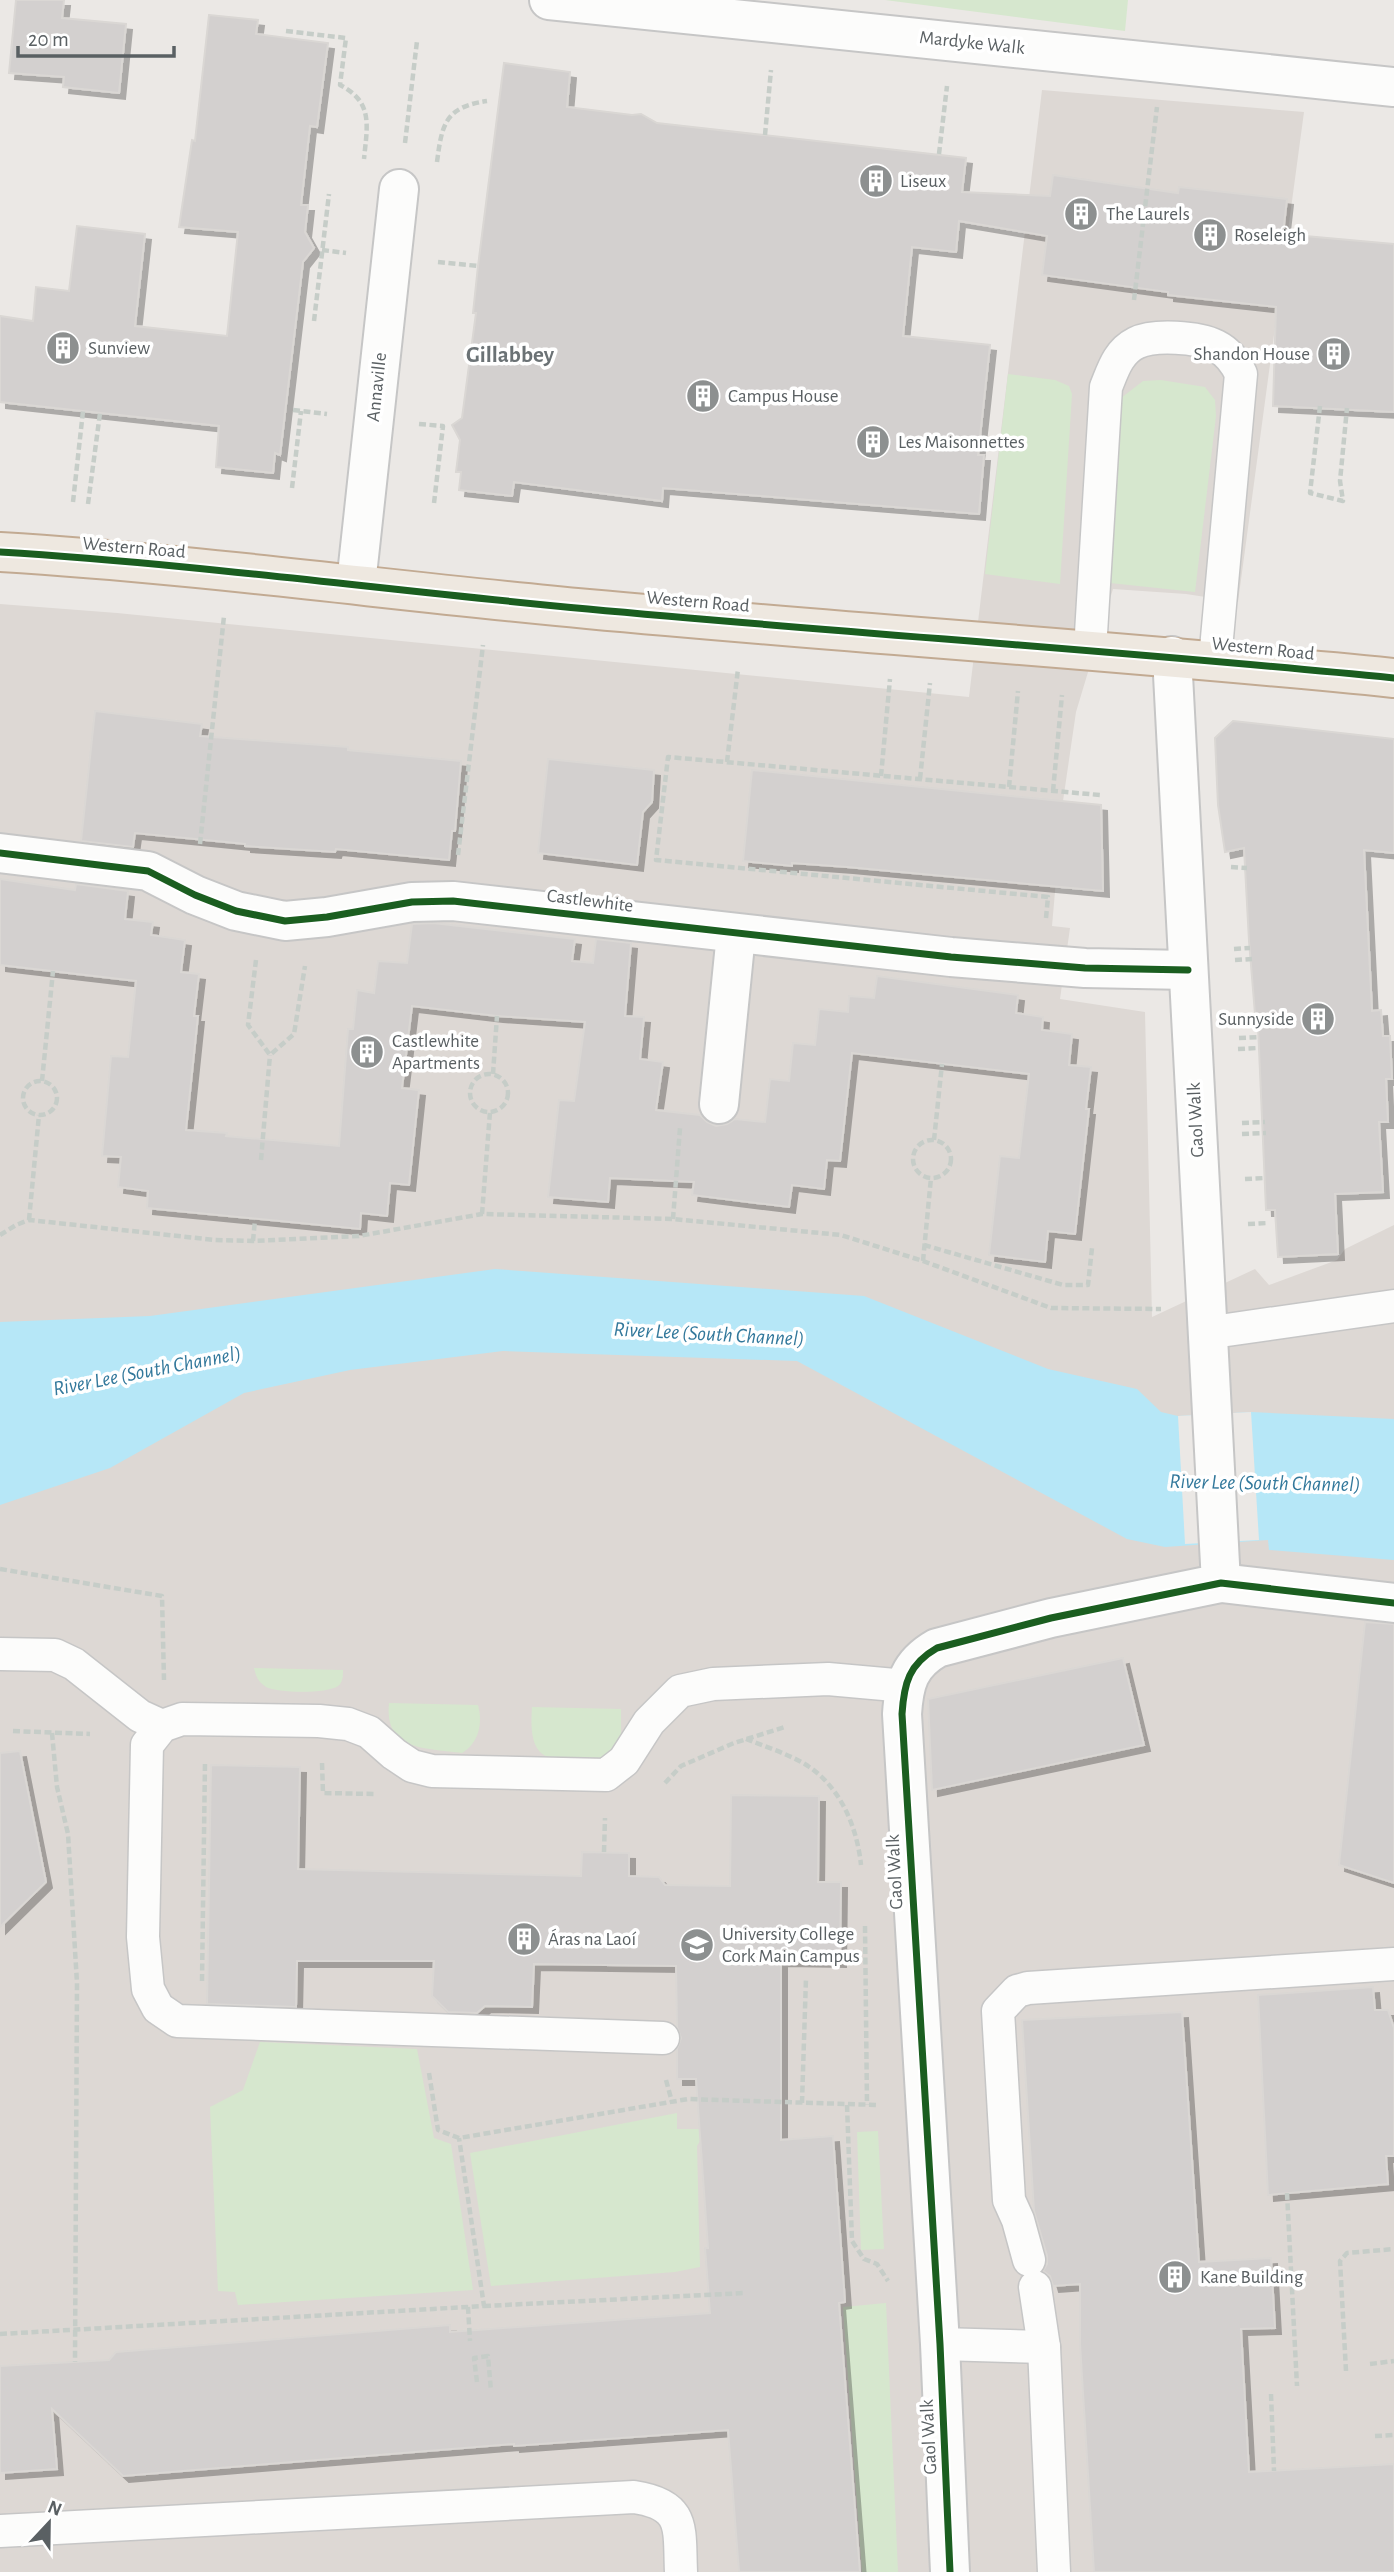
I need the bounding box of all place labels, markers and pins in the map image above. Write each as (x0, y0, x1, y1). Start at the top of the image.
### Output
building icon: Liseux (857, 162, 895, 200)
place label: Liseux (900, 172, 946, 191)
building icon: The Laurels (1062, 195, 1100, 233)
place label: The Laurels (1106, 205, 1190, 224)
building icon: Roseleigh (1191, 216, 1229, 254)
place label: Roseleigh (1234, 226, 1306, 245)
building icon: Sunview (44, 329, 82, 367)
building icon: Shandon House (1315, 335, 1353, 373)
place label: Sunview (88, 339, 150, 358)
place label: Shandon House (1194, 345, 1310, 364)
building icon: Campus House (684, 377, 722, 415)
place label: Campus House (728, 387, 839, 406)
building icon: Les Maisonnettes (854, 423, 892, 461)
place label: Les Maisonnettes (898, 433, 1025, 452)
building icon: Sunnyside (1299, 1000, 1337, 1038)
place label: Sunnyside (1218, 1010, 1294, 1029)
place label: Castlewhite Apartments (392, 1032, 480, 1073)
building icon: Castlewhite Apartments (348, 1033, 386, 1071)
building icon: Áras na Laoí (505, 1920, 543, 1958)
place label: University College Cork Main Campus (722, 1925, 860, 1966)
school or university icon: University College Cork Main Campus (678, 1926, 716, 1964)
place label: Áras na Laoí (548, 1928, 636, 1949)
building icon: Kane Building (1156, 2258, 1194, 2296)
place label: Kane Building (1200, 2268, 1304, 2287)

